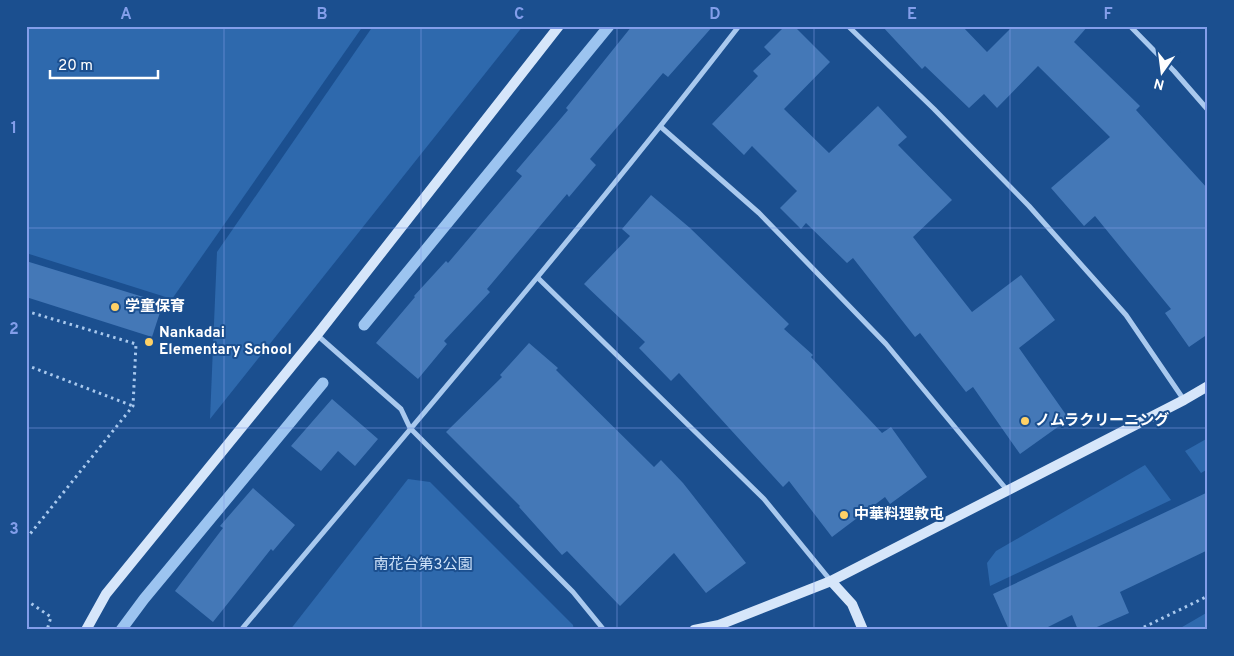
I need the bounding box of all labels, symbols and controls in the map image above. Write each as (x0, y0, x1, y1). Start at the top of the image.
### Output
text: A (120, 5, 132, 25)
text: B (316, 5, 328, 25)
text: C (514, 5, 524, 25)
text: D (709, 5, 721, 25)
text: E (907, 5, 917, 25)
text: F (1103, 5, 1113, 25)
scale bar (50, 48, 158, 80)
north arrow (1136, 48, 1186, 98)
text: 20 m (58, 57, 93, 76)
text: N (1152, 74, 1166, 93)
text: 1 (11, 119, 17, 139)
place label: 学童保育 (125, 298, 185, 317)
marker: 学童保育 (109, 301, 121, 313)
text: 2 (9, 320, 19, 340)
place label: Nankadai Elementary School (159, 324, 292, 360)
marker: Nankadai Elementary School (143, 336, 155, 348)
place label: ノムラクリーニング (1035, 412, 1169, 431)
marker: ノムラクリーニング (1019, 415, 1031, 427)
place label: 中華料理敦屯 (854, 505, 944, 525)
marker: 中華料理敦屯 (838, 509, 850, 521)
text: 3 (9, 520, 19, 540)
park label: 南花台第3公園 (373, 556, 473, 575)

